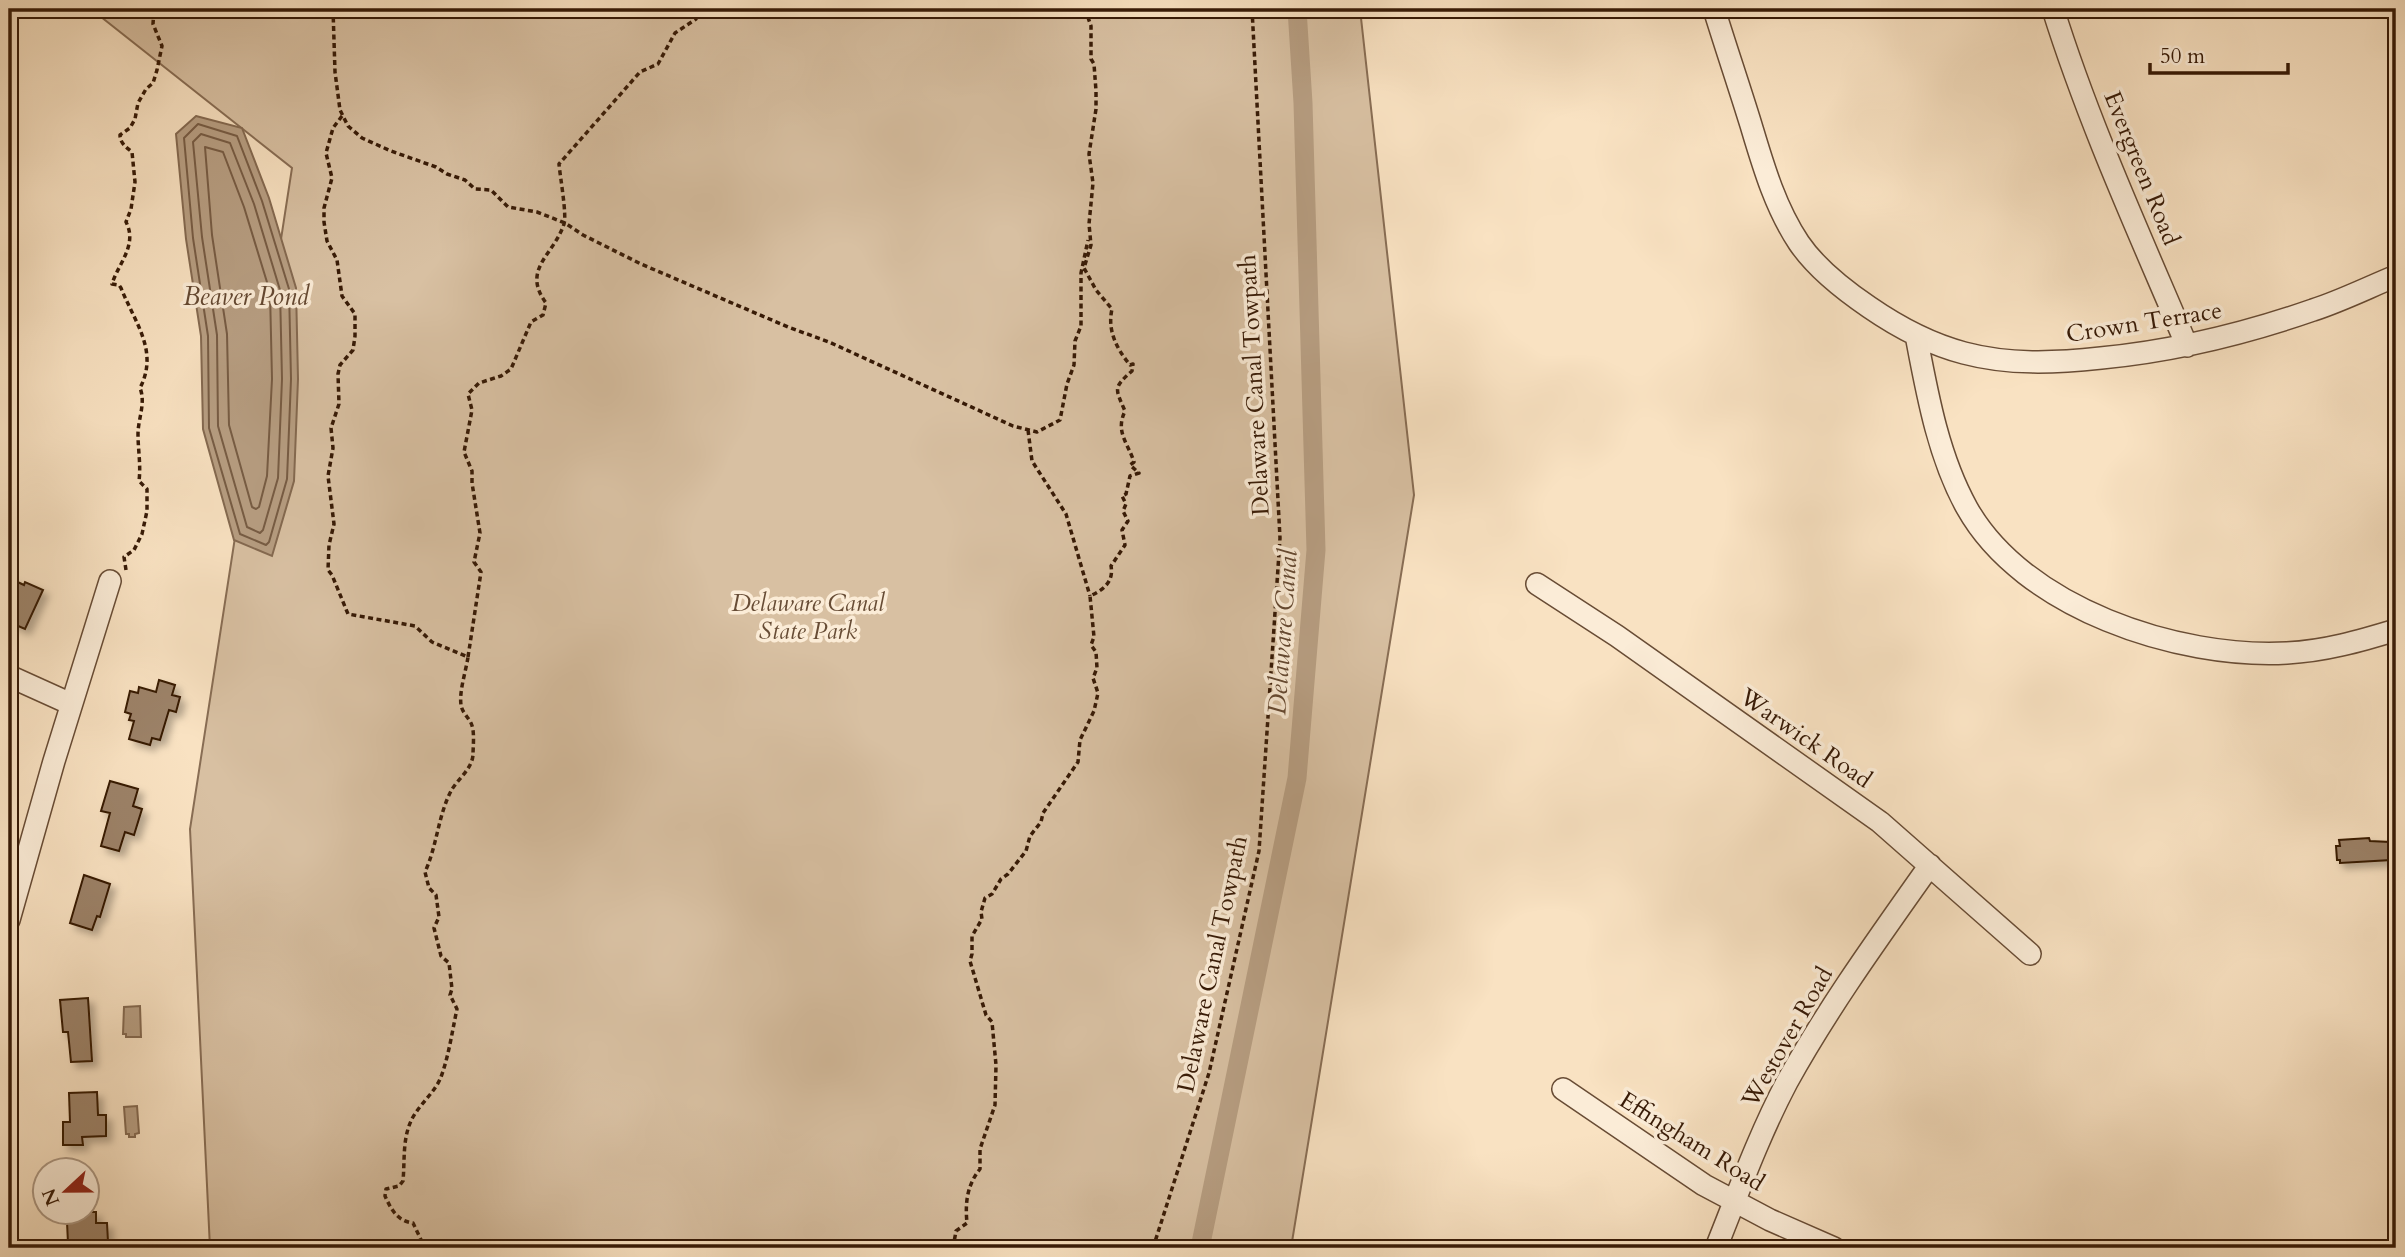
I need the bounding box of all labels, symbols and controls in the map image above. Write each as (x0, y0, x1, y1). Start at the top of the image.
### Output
scale bar (2150, 32, 2288, 76)
text: 50 m (2160, 42, 2205, 71)
street label: Evergreen Road (2096, 86, 2188, 250)
street label: Delaware Canal Towpath (1231, 253, 1278, 516)
water label: Beaver Pond (183, 279, 311, 314)
street label: Crown Terrace (2064, 294, 2225, 351)
water label: Delaware Canal (1259, 547, 1306, 716)
park label: Delaware Canal State Park (731, 587, 886, 648)
street label: Warwick Road (1732, 680, 1879, 796)
street label: Delaware Canal Towpath (1169, 833, 1256, 1095)
street label: Westover Road (1733, 961, 1841, 1114)
street label: Effingham Road (1613, 1084, 1771, 1199)
north arrow (32, 1156, 102, 1226)
text: N (36, 1184, 66, 1210)

